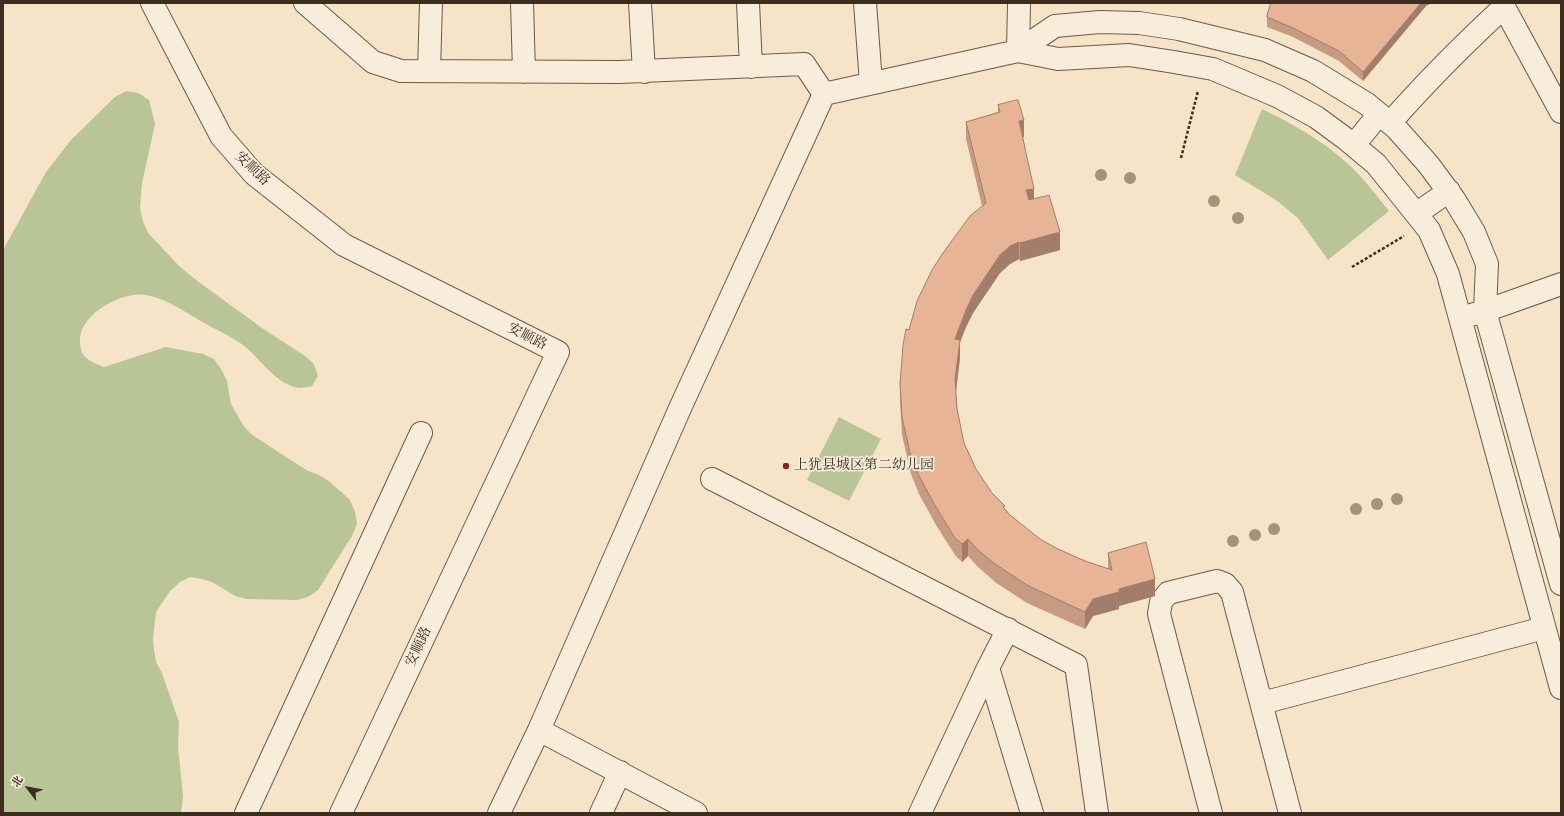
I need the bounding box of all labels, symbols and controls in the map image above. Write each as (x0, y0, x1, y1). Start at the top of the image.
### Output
street label: 安顺路 (231, 148, 273, 190)
street label: 安顺路 (504, 320, 550, 354)
place label: 上犹县城区第二幼儿园 (794, 458, 934, 474)
marker: 上犹县城区第二幼儿园 (781, 461, 791, 471)
street label: 安顺路 (403, 624, 435, 670)
north arrow (8, 768, 48, 808)
text: 北 (8, 773, 27, 790)

